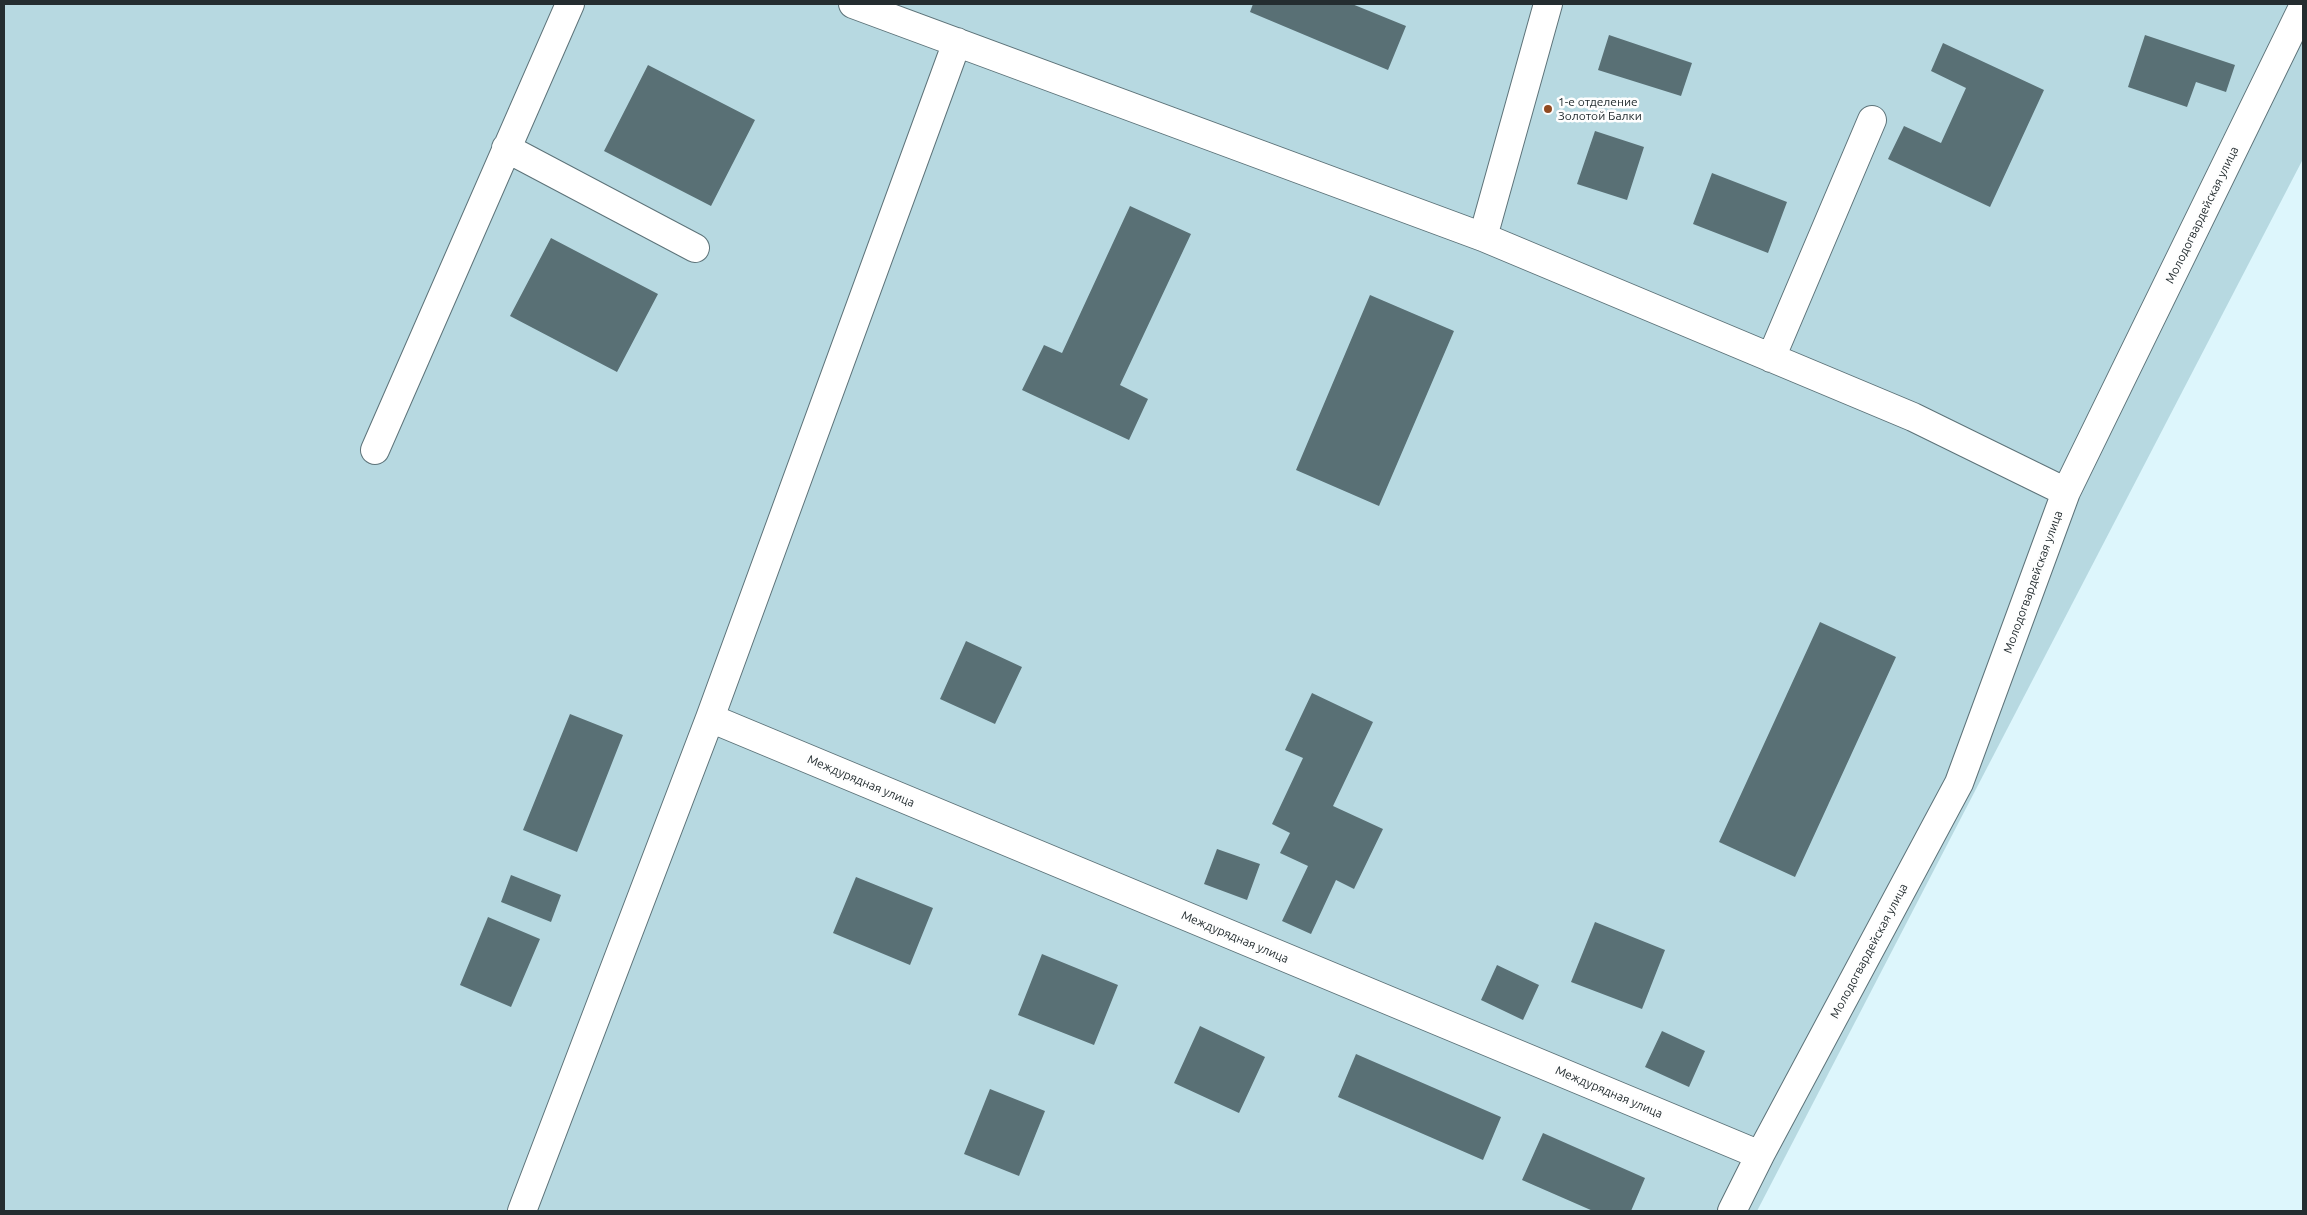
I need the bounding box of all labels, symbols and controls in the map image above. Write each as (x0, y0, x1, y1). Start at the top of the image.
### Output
place label: 1-е отделение Золотой Балки (1558, 95, 1642, 123)
marker: 1-е отделение Золотой Балки (1542, 103, 1554, 115)
street label: Молодогвардейская улица (2162, 144, 2242, 286)
street label: Молодогвардейская улица (2000, 509, 2066, 655)
street label: Междурядная улица (805, 752, 917, 810)
street label: Молодогвардейская улица (1827, 881, 1911, 1021)
street label: Междурядная улица (1179, 908, 1291, 966)
street label: Междурядная улица (1553, 1063, 1665, 1121)

